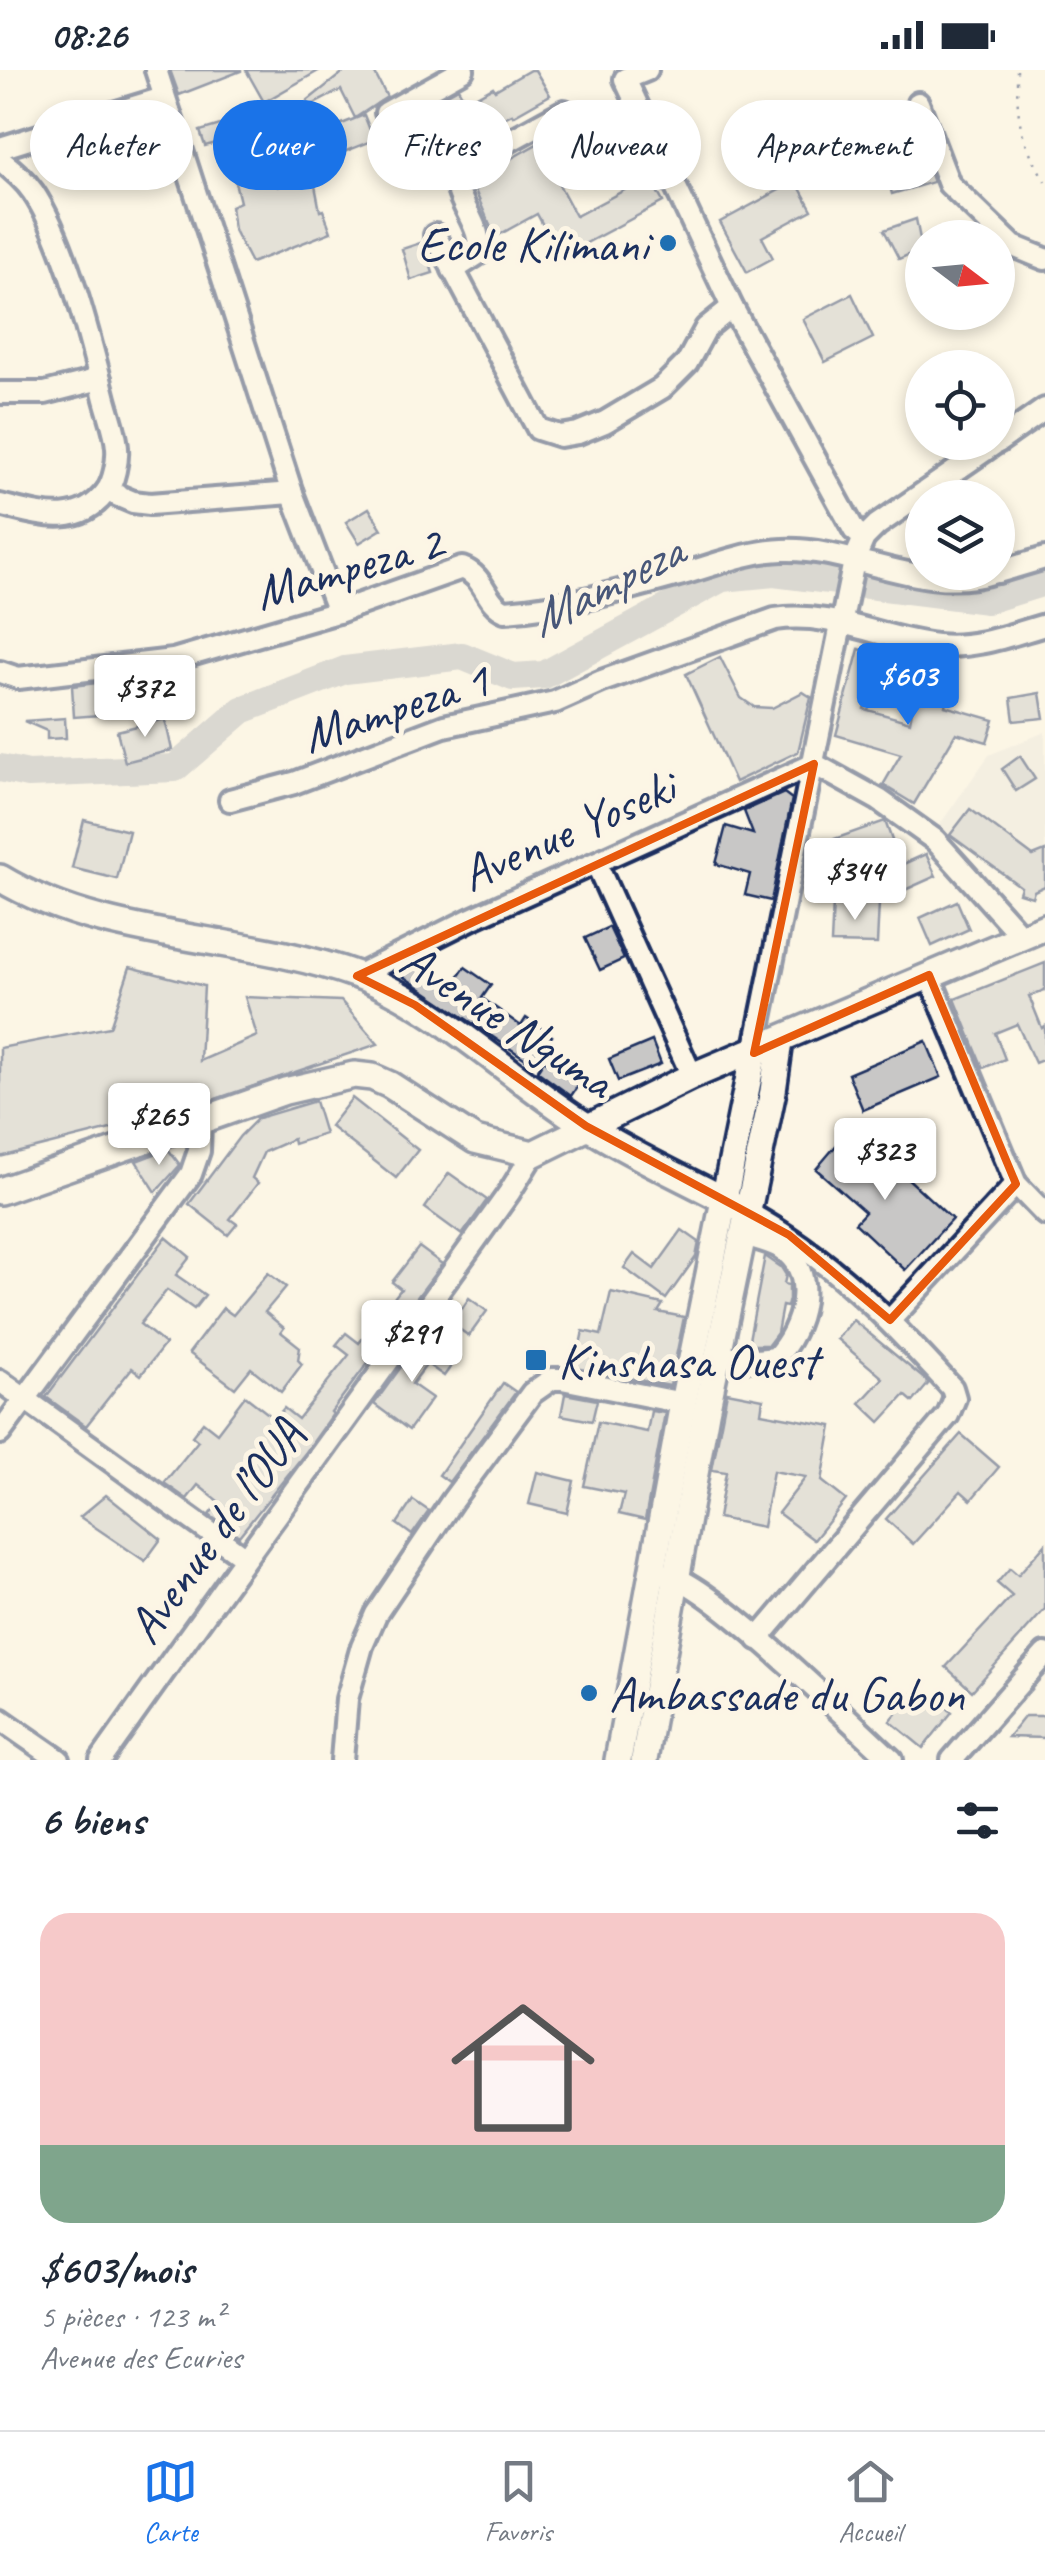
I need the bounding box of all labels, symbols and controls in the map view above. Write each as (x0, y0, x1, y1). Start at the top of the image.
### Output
text: 08:26 (50, 12, 127, 59)
chip: Acheter (30, 100, 193, 190)
chip: Louer (213, 100, 347, 190)
chip: Filtres (367, 100, 513, 190)
chip: Nouveau (533, 100, 701, 190)
chip: Appartement (721, 100, 946, 190)
place label: Ecole Kilimani (417, 213, 654, 276)
north arrow (905, 220, 1015, 330)
map controls (905, 220, 1015, 590)
marker: Ecole Kilimani (657, 232, 679, 254)
button: locate (905, 350, 1015, 460)
button: layers (905, 480, 1015, 590)
street label: Mampeza 2 (248, 510, 453, 624)
water label: Mampeza (518, 516, 698, 651)
pin: $603 (849, 643, 967, 728)
street label: Mampeza 1 (294, 647, 499, 767)
pin: $372 (86, 655, 204, 740)
text: $603 (879, 655, 937, 696)
text: $372 (116, 667, 174, 708)
street label: Avenue Yoseki (451, 753, 690, 905)
pin: $344 (796, 838, 914, 923)
text: $344 (826, 850, 884, 891)
street label: Avenue Nguma (389, 928, 628, 1114)
pin: $265 (100, 1083, 218, 1168)
text: $265 (130, 1095, 188, 1136)
pin: $323 (826, 1118, 944, 1203)
text: $323 (856, 1130, 914, 1171)
pin: $291 (353, 1300, 471, 1385)
text: $291 (383, 1312, 441, 1353)
place label: Kinshasa Ouest (558, 1330, 824, 1393)
marker: Kinshasa Ouest (523, 1347, 549, 1373)
street label: Avenue de l’OUA (113, 1406, 318, 1656)
place label: Ambassade du Gabon (609, 1663, 965, 1726)
marker: Ambassade du Gabon (578, 1682, 600, 1704)
icon: filters (950, 1793, 1005, 1848)
text: 6 biens (40, 1794, 145, 1847)
icon: home (433, 1978, 613, 2158)
text: $603/mois (40, 2243, 193, 2296)
text: 5 pièces · 123 m² (40, 2296, 224, 2337)
text: Avenue des Ecuries (40, 2337, 242, 2378)
tab: Carte (143, 2454, 198, 2549)
tab: Favoris (485, 2454, 552, 2549)
tab: Accueil (839, 2454, 902, 2549)

